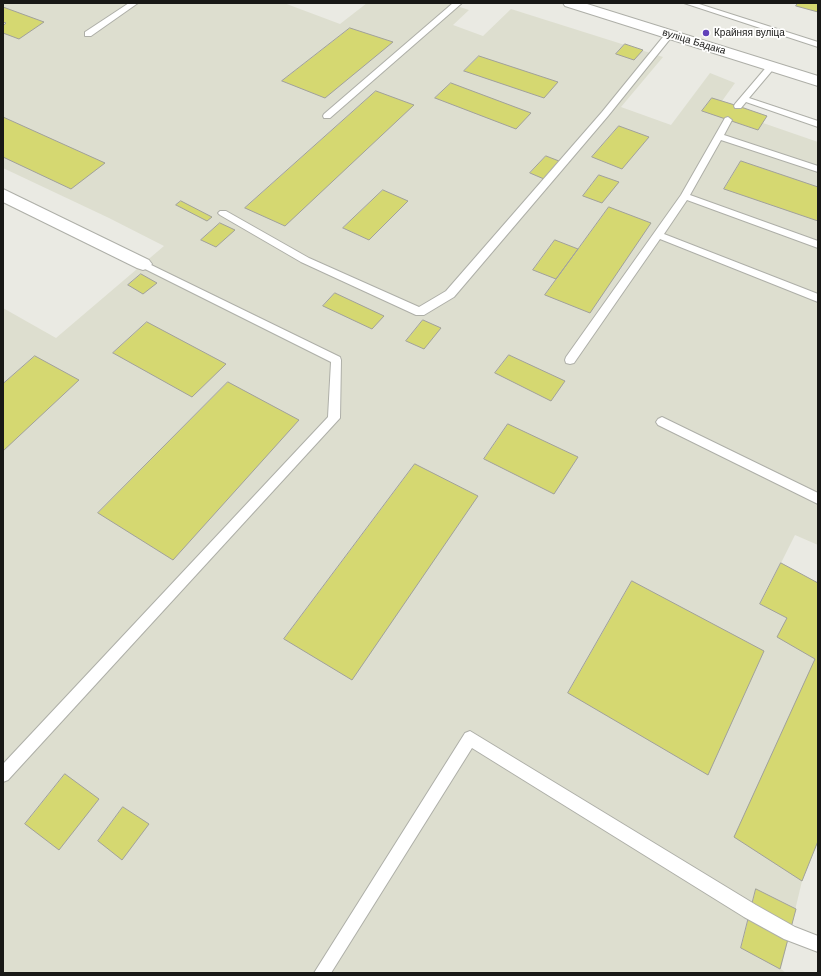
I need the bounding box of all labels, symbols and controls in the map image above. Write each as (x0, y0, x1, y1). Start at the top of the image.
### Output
street label: вуліца Бадака (661, 27, 727, 57)
place label: Крайняя вуліца (714, 27, 785, 39)
marker: Крайняя вуліца (701, 28, 711, 38)

